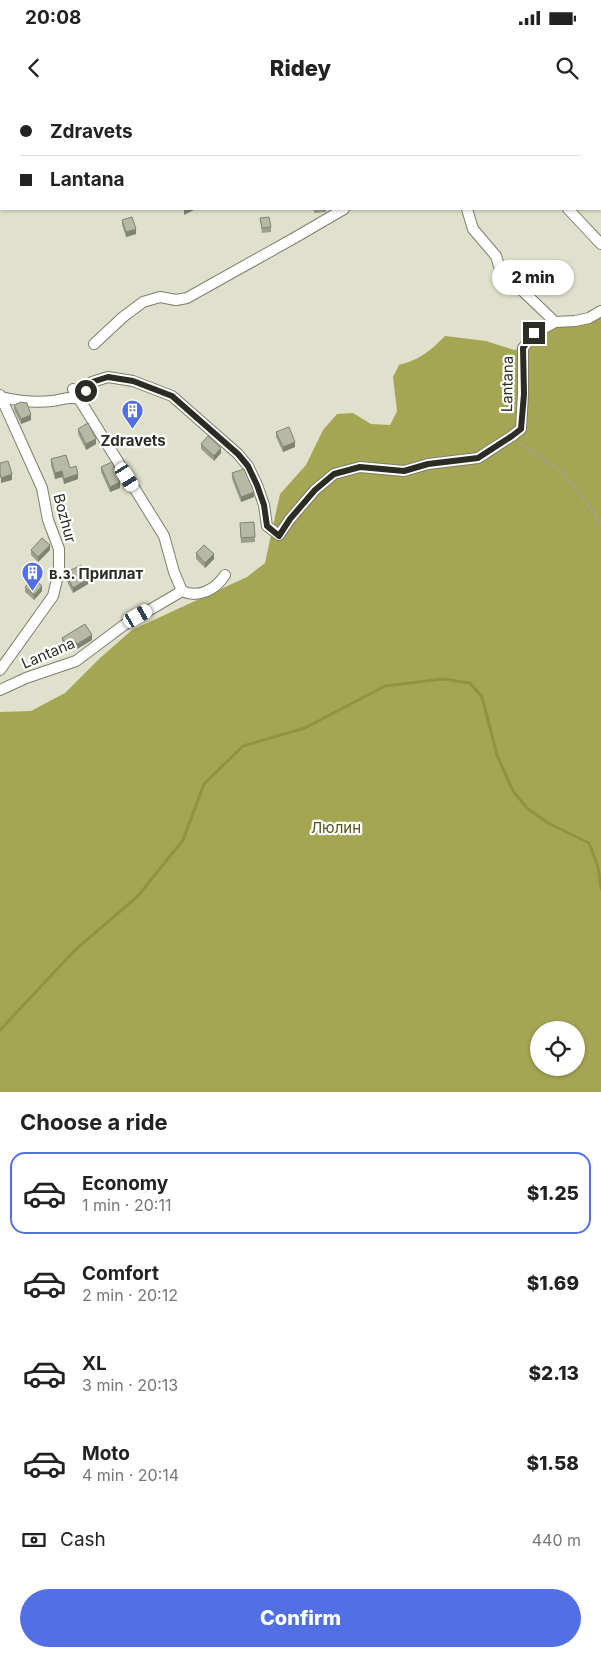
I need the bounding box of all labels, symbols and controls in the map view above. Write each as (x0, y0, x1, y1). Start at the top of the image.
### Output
text: 20:08 (25, 6, 81, 29)
icon: back (20, 54, 48, 82)
icon: search (553, 54, 581, 82)
text: Ridey (270, 55, 331, 81)
text: Zdravets (50, 120, 133, 143)
text: Lantana (50, 168, 125, 191)
callout: 2 min (493, 260, 575, 296)
text: 2 min (511, 267, 555, 287)
route end (523, 322, 545, 344)
street label: Lantana (497, 356, 517, 412)
route start (75, 380, 97, 402)
building icon: Zdravets (121, 399, 145, 430)
place label: Zdravets (100, 431, 166, 450)
car (112, 460, 141, 494)
street label: Bozhur (49, 491, 81, 545)
building icon: в.з. Приплат (21, 561, 45, 592)
place label: в.з. Приплат (49, 564, 144, 583)
car (121, 602, 154, 630)
street label: Lantana (18, 633, 78, 673)
park label: Люлин (311, 818, 361, 837)
map controls (530, 1021, 585, 1076)
button: locate (530, 1021, 585, 1076)
text: Choose a ride (20, 1109, 168, 1135)
icon: car (22, 1171, 67, 1216)
text: Economy (82, 1172, 168, 1195)
text: $1.25 (527, 1182, 579, 1205)
text: 1 min · 20:11 (82, 1195, 171, 1215)
icon: car (22, 1261, 67, 1306)
text: Comfort (82, 1262, 159, 1285)
text: $1.69 (527, 1272, 579, 1295)
text: 2 min · 20:12 (82, 1285, 178, 1305)
icon: car (22, 1351, 67, 1396)
text: XL (82, 1352, 107, 1375)
text: $2.13 (529, 1362, 579, 1385)
text: 3 min · 20:13 (82, 1375, 178, 1395)
icon: car (22, 1441, 67, 1486)
text: Moto (82, 1442, 130, 1465)
text: $1.58 (526, 1452, 579, 1475)
text: 4 min · 20:14 (82, 1465, 179, 1485)
icon: cash (20, 1526, 48, 1554)
text: Cash (60, 1528, 106, 1551)
text: 440 m (532, 1530, 581, 1550)
button: Confirm (20, 1589, 581, 1647)

